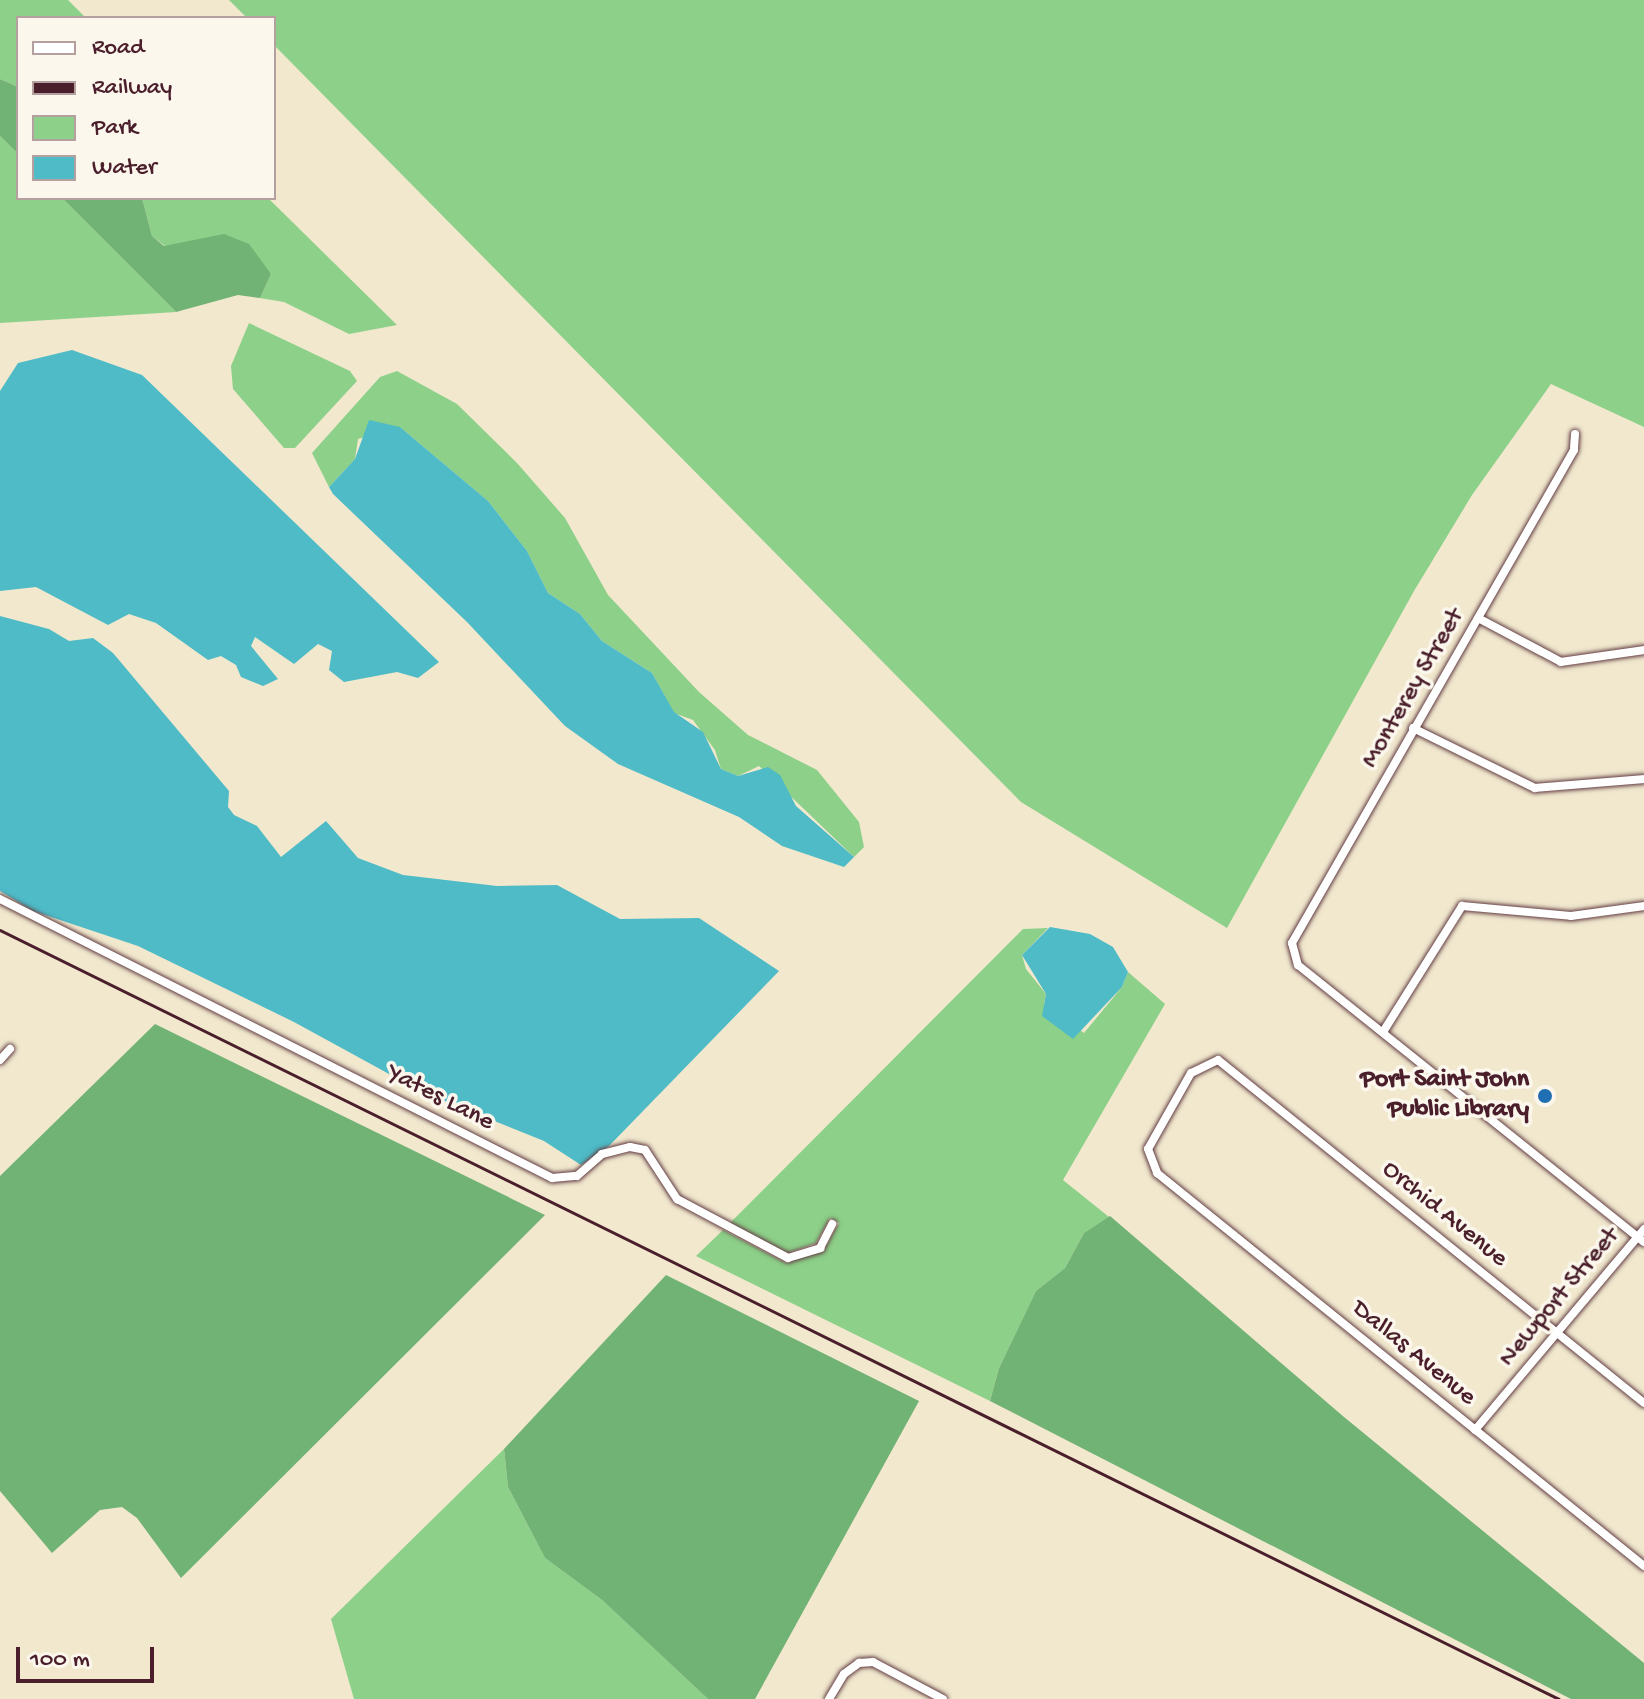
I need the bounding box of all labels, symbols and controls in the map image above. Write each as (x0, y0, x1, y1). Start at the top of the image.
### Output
legend (16, 16, 276, 200)
text: Road (92, 34, 144, 63)
text: Railway (92, 74, 172, 103)
text: Park (92, 114, 138, 143)
text: Water (92, 154, 156, 183)
street label: Monterey Street (1356, 604, 1472, 774)
street label: Yates Lane (381, 1059, 499, 1139)
place label: Port Saint John Public Library (1360, 1065, 1529, 1126)
marker: Port Saint John Public Library (1536, 1087, 1554, 1105)
street label: Orchid Avenue (1375, 1155, 1513, 1275)
street label: Newport Street (1493, 1222, 1627, 1374)
street label: Dallas Avenue (1344, 1294, 1482, 1414)
scale bar (20, 1631, 158, 1681)
text: 100 m (30, 1646, 90, 1675)

